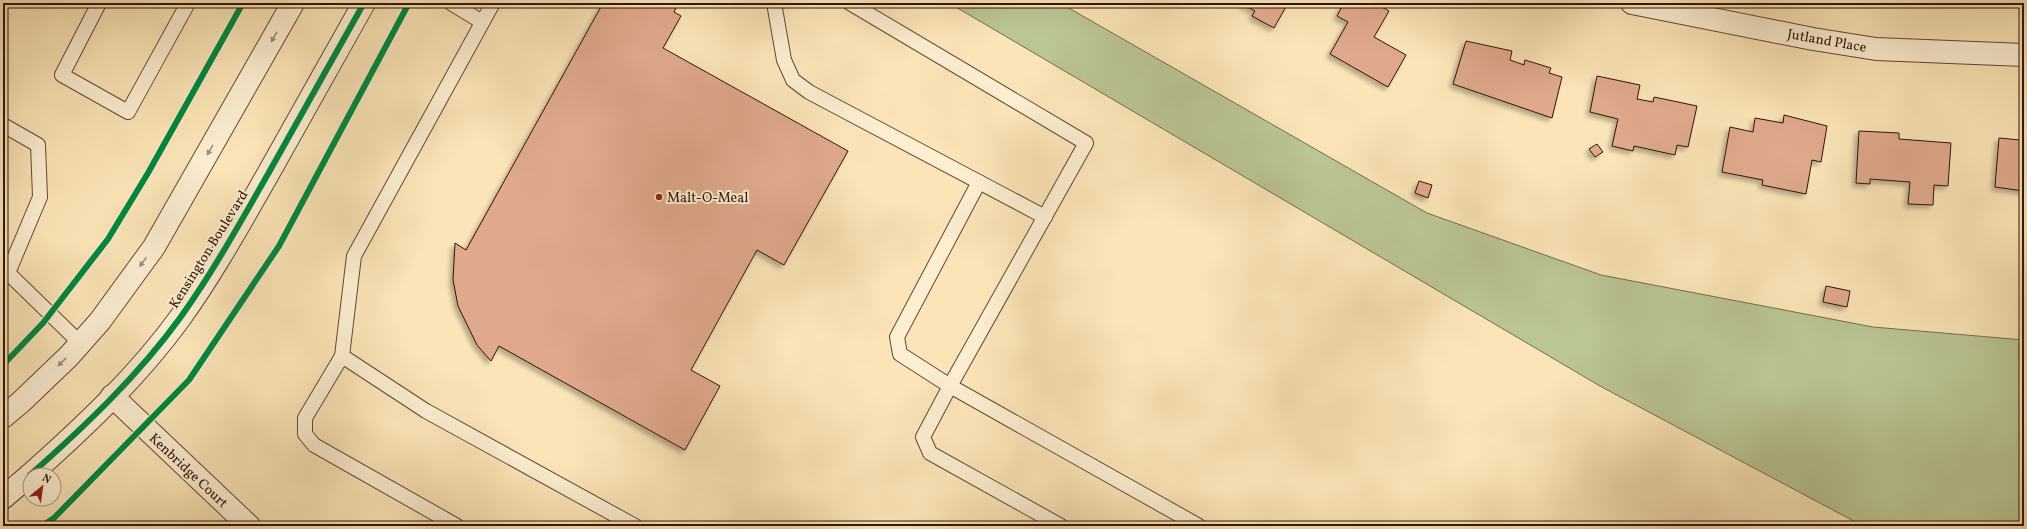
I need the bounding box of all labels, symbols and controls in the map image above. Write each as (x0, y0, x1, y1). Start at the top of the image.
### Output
street label: Jutland Place (1786, 25, 1868, 58)
one-way arrow (270, 31, 277, 43)
one-way arrow (206, 144, 213, 156)
street label: Kensington Boulevard (165, 187, 253, 312)
place label: Malt-O-Meal (667, 189, 748, 208)
marker: Malt-O-Meal (654, 192, 664, 202)
one-way arrow (139, 256, 147, 267)
one-way arrow (57, 358, 67, 367)
street label: Kenbridge Court (144, 430, 232, 513)
north arrow (22, 467, 62, 507)
text: N (39, 471, 53, 488)

